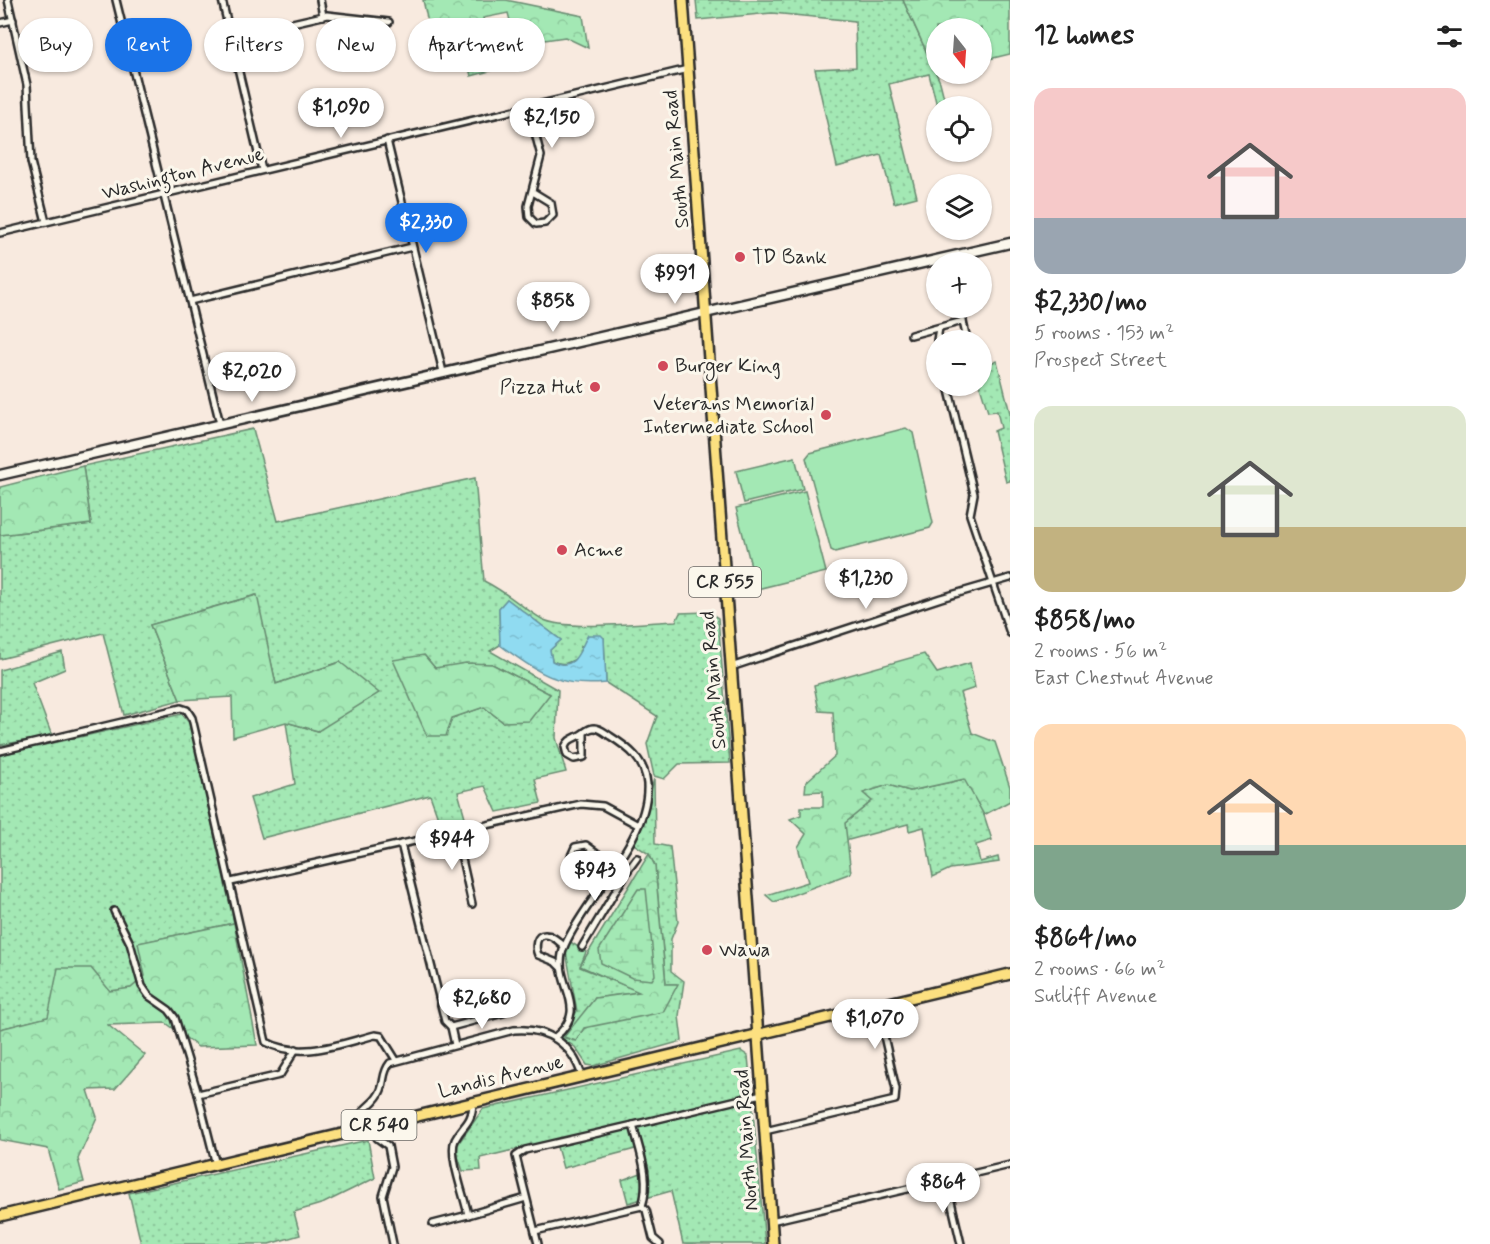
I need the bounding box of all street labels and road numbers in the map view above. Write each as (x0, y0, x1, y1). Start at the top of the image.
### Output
street label: South Main Road (657, 89, 697, 229)
street label: Washington Avenue (99, 141, 267, 209)
road number: CR 555 (689, 567, 761, 597)
street label: South Main Road (694, 610, 734, 750)
street label: Landis Avenue (436, 1048, 566, 1106)
street label: North Main Road (729, 1068, 765, 1212)
road number: CR 540 (342, 1110, 416, 1140)

